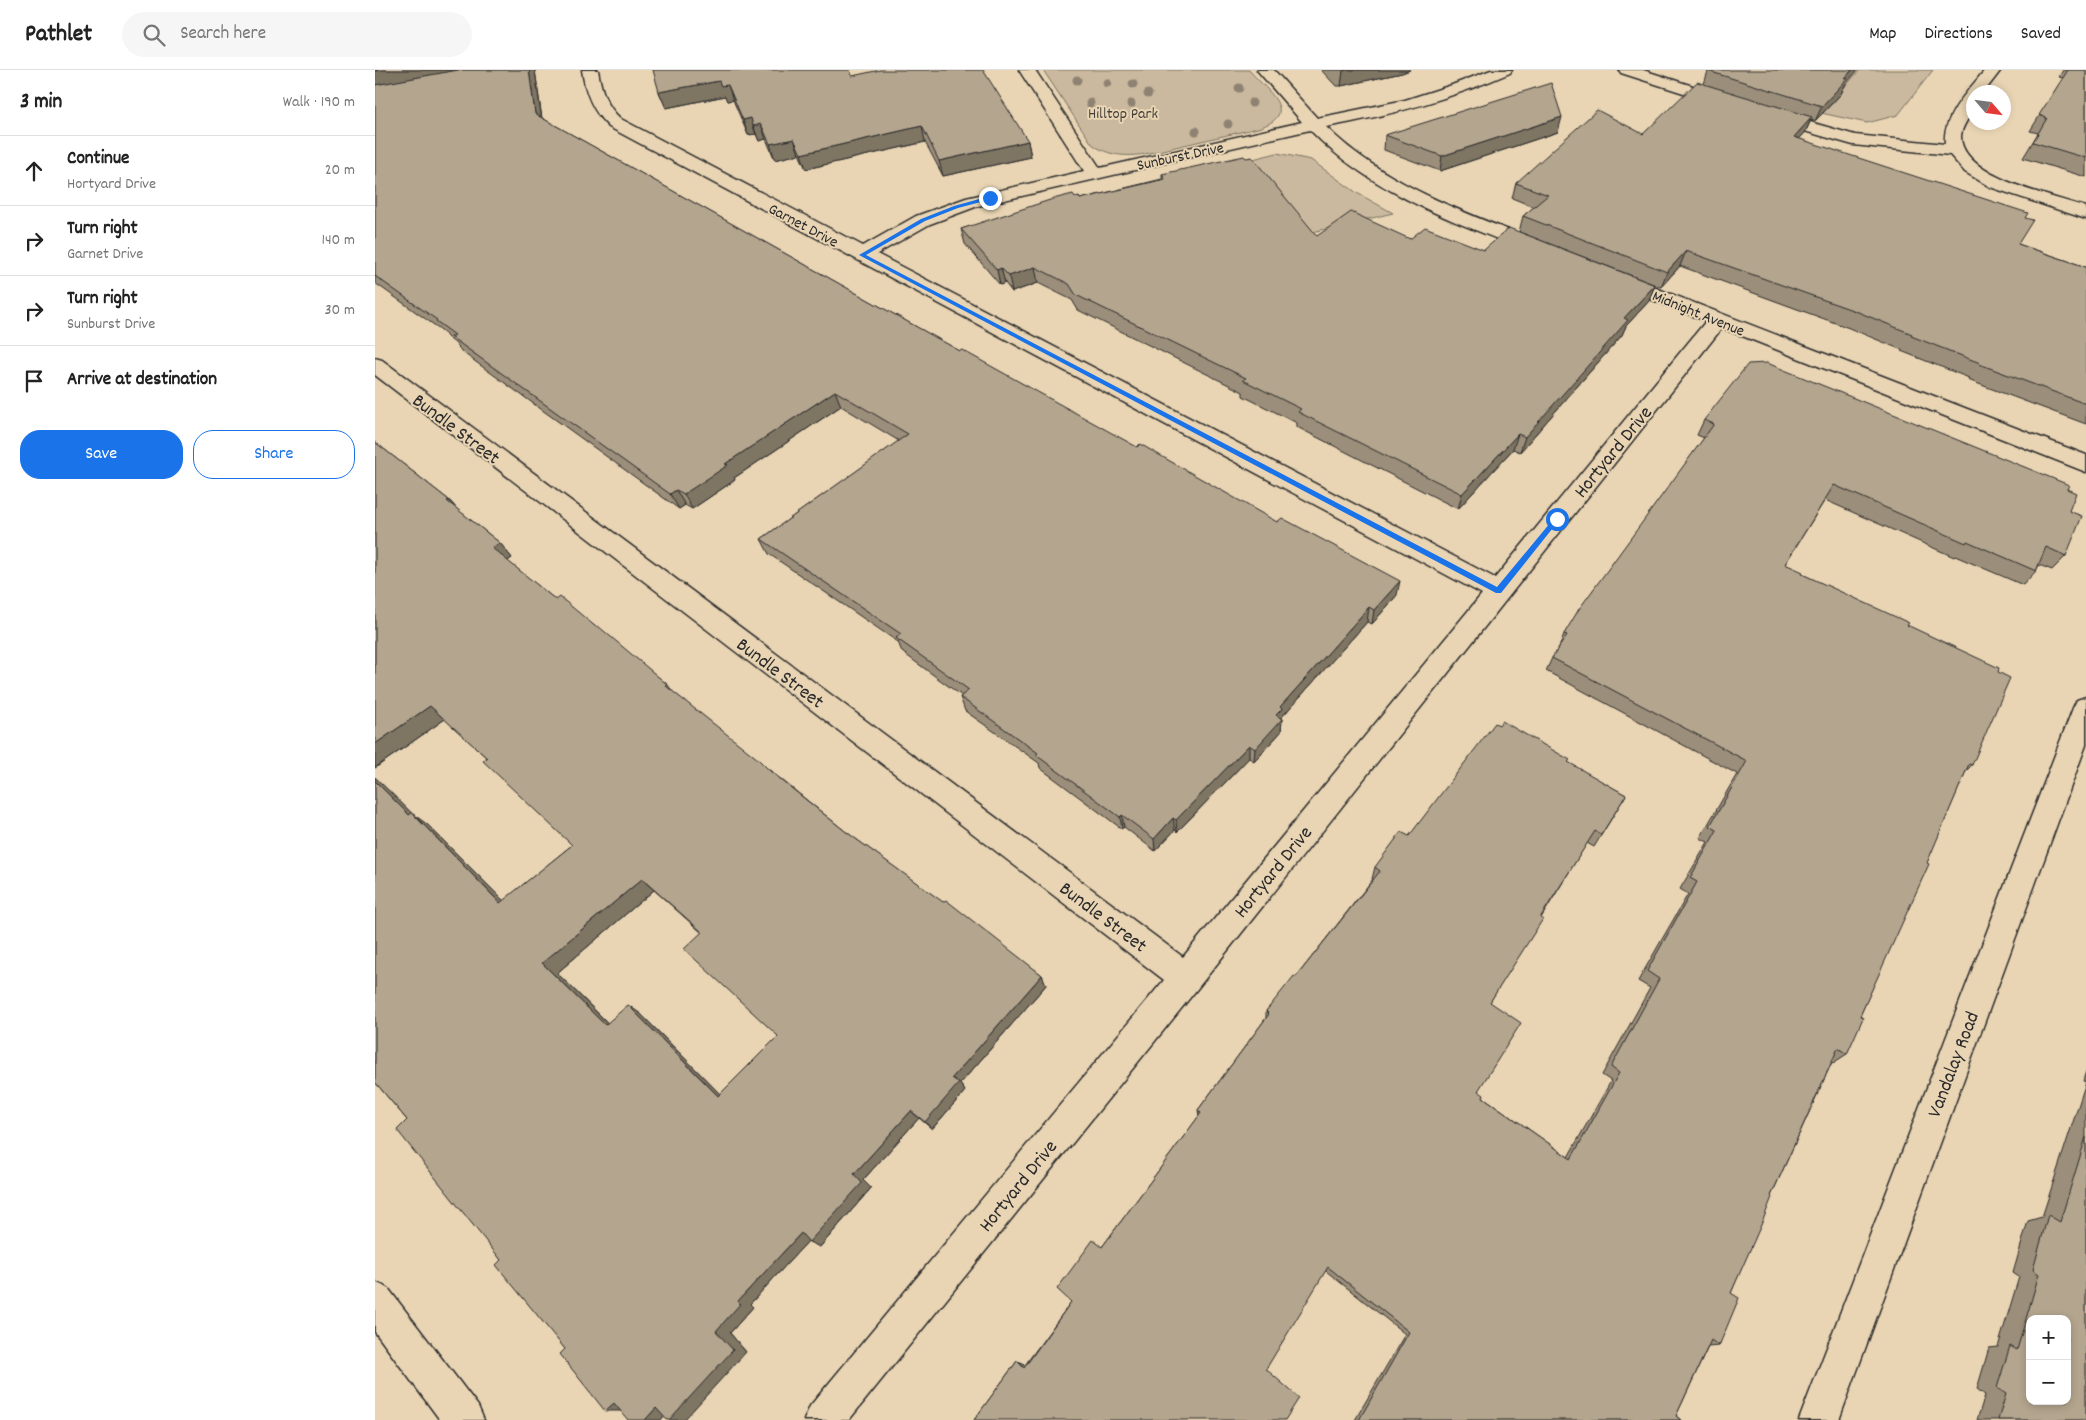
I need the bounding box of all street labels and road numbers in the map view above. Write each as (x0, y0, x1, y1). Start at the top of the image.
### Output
street label: Sunburst Drive (1135, 137, 1226, 178)
street label: Garnet Drive (764, 198, 842, 254)
street label: Midnight Avenue (1648, 285, 1748, 343)
street label: Bundle Street (405, 388, 505, 473)
street label: Hortyard Drive (1568, 401, 1660, 505)
street label: Bundle Street (729, 632, 829, 717)
street label: Hortyard Drive (1228, 821, 1320, 925)
street label: Bundle Street (1052, 876, 1152, 961)
street label: Vandalay Road (1922, 1008, 1988, 1122)
street label: Hortyard Drive (973, 1135, 1065, 1239)

